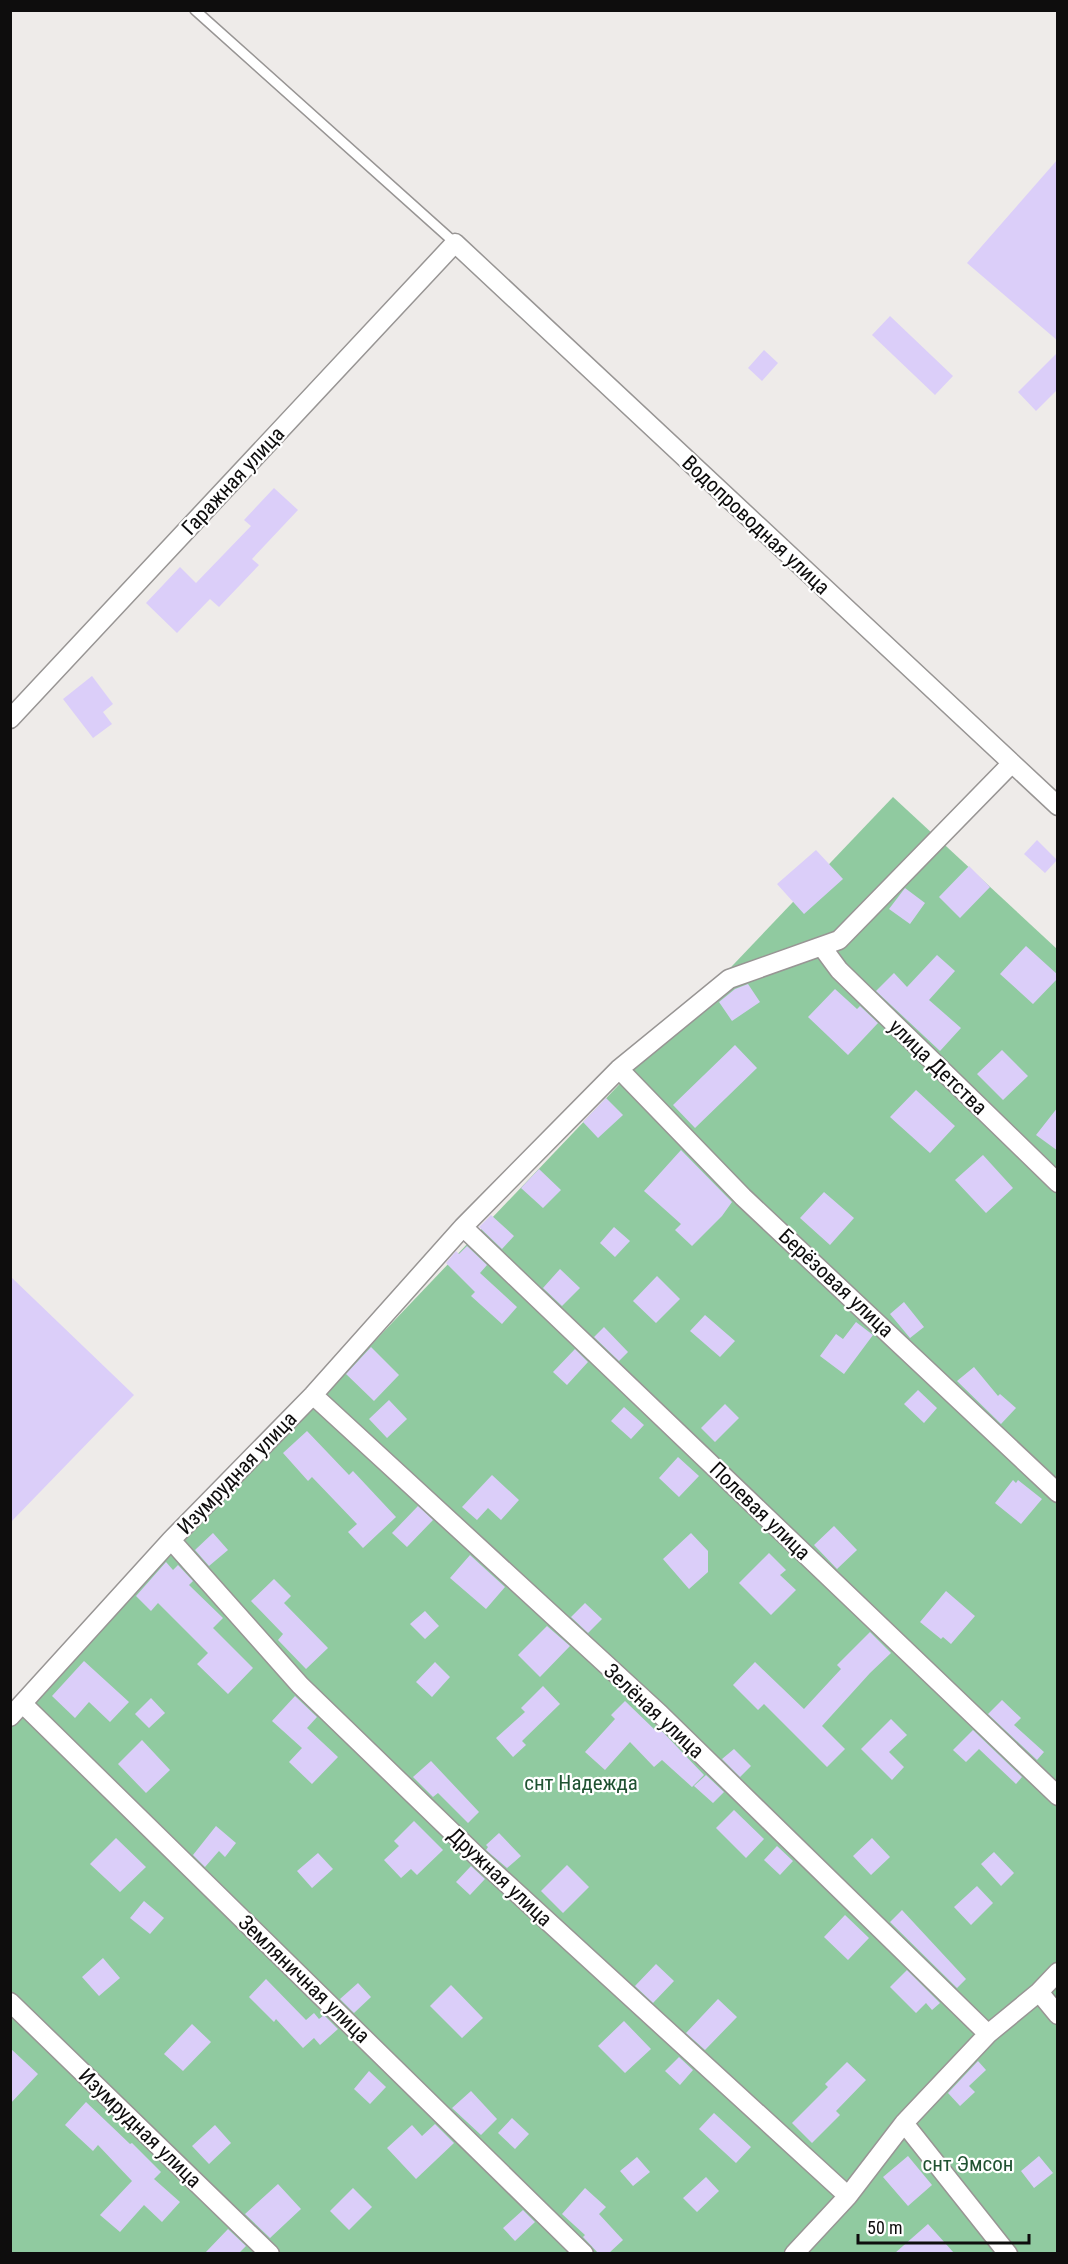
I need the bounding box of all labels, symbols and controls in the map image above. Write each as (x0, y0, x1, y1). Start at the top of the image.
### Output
street label: Гаражная улица (177, 422, 289, 540)
street label: Водопроводная улица (677, 450, 835, 600)
street label: улица Детства (884, 1014, 992, 1120)
street label: Берёзовая улица (774, 1224, 898, 1342)
street label: Изумрудная улица (172, 1407, 302, 1539)
street label: Полевая улица (705, 1457, 815, 1565)
street label: Зелёная улица (599, 1659, 709, 1763)
park label: снт Надежда (524, 1771, 638, 1795)
street label: Дружная улица (443, 1823, 557, 1931)
street label: Земляничная улица (233, 1910, 375, 2048)
street label: Изумрудная улица (74, 2063, 206, 2193)
park label: снт Эмсон (922, 2152, 1014, 2176)
scale bar (858, 2207, 1029, 2245)
text: 50 m (867, 2217, 902, 2238)

